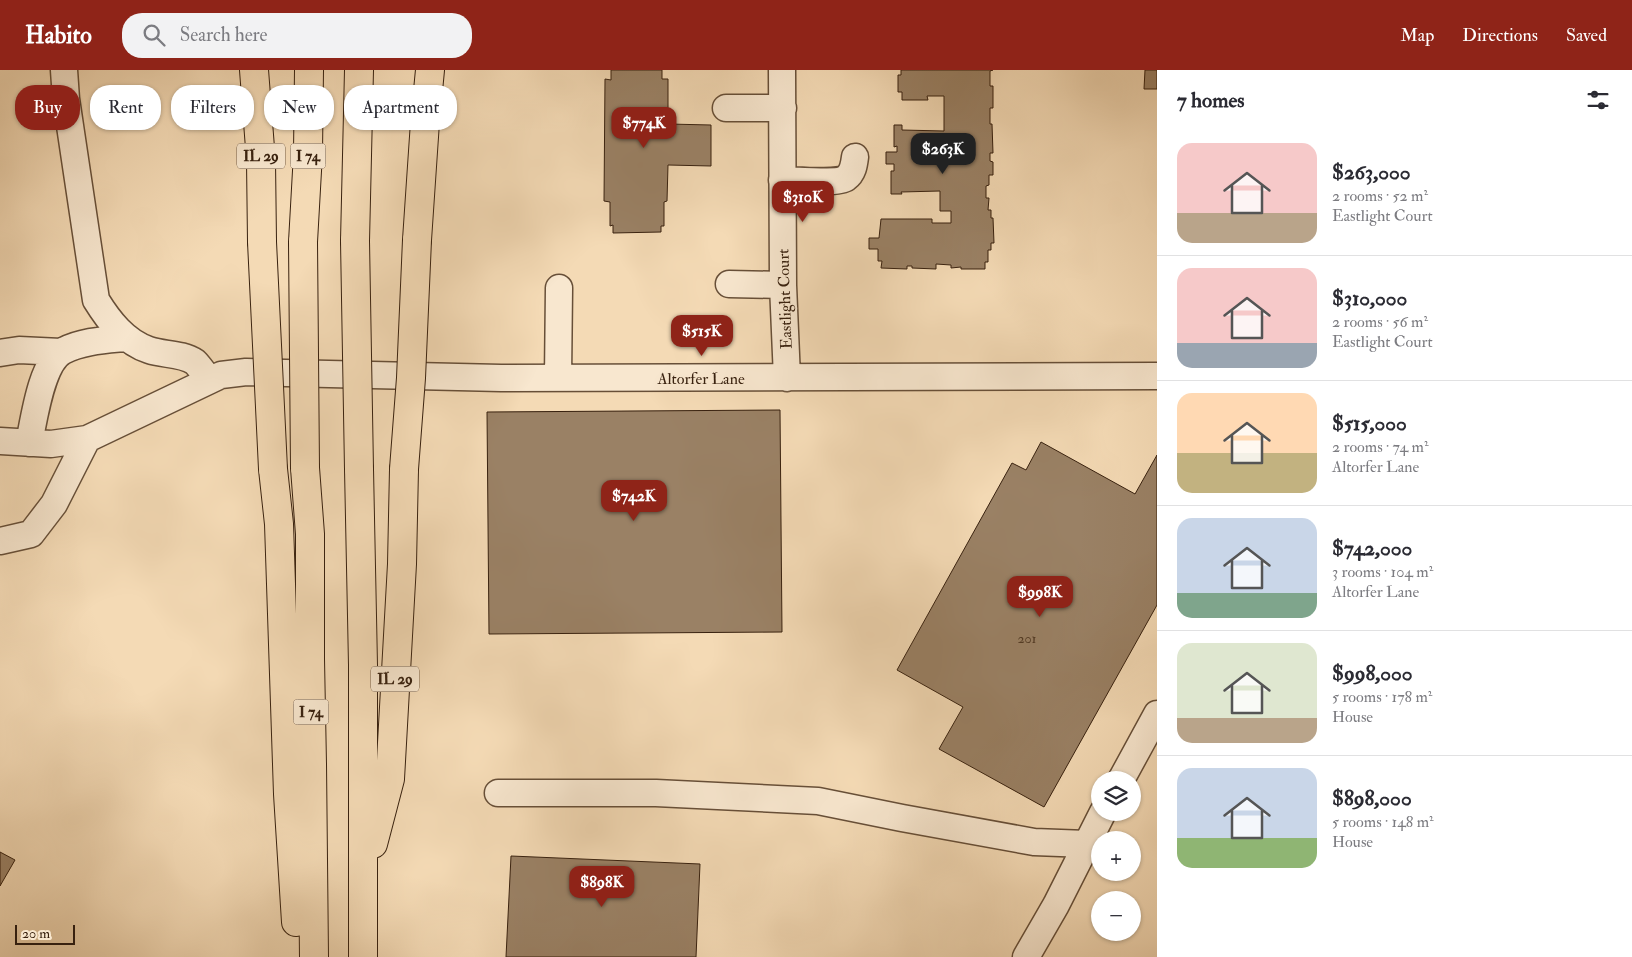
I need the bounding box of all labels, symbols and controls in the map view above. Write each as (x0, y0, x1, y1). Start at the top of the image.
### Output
search box (122, 13, 472, 58)
text: Habito (25, 20, 92, 51)
icon: search (140, 21, 168, 49)
text: Search here (180, 23, 268, 47)
text: Map (1401, 24, 1434, 47)
text: Directions (1462, 24, 1538, 47)
text: Saved (1566, 24, 1607, 47)
chip: Buy (15, 85, 80, 130)
chip: Rent (90, 85, 161, 130)
chip: Filters (171, 85, 254, 130)
chip: New (264, 85, 334, 130)
chip: Apartment (344, 85, 457, 130)
icon: filters (1584, 86, 1612, 114)
text: 7 homes (1177, 87, 1244, 114)
pin: $774K (609, 106, 679, 149)
text: $774K (622, 113, 666, 133)
pin: $263K (908, 132, 978, 175)
text: $263K (922, 139, 964, 159)
road number: IL 29 (237, 144, 285, 168)
road number: I 74 (290, 144, 326, 168)
text: $263,000 (1332, 159, 1410, 186)
icon: home (1217, 163, 1277, 223)
pin: $310K (768, 180, 838, 223)
text: 2 rooms · 52 m² (1332, 186, 1428, 206)
text: $310K (783, 187, 823, 207)
text: Eastlight Court (1332, 206, 1433, 226)
street label: Eastlight Court (773, 248, 797, 350)
text: $310,000 (1332, 285, 1407, 312)
icon: home (1217, 288, 1277, 348)
text: 2 rooms · 56 m² (1332, 312, 1428, 332)
pin: $515K (667, 314, 737, 357)
text: $515K (682, 321, 722, 341)
text: Eastlight Court (1332, 332, 1433, 352)
street label: Altorfer Lane (656, 369, 745, 389)
text: $515,000 (1332, 410, 1407, 437)
icon: home (1217, 413, 1277, 473)
text: 2 rooms · 74 m² (1332, 437, 1428, 457)
text: Altorfer Lane (1332, 457, 1419, 477)
pin: $742K (599, 480, 669, 522)
text: $742K (612, 486, 656, 506)
text: $742,000 (1332, 535, 1412, 562)
icon: home (1217, 538, 1277, 598)
text: 3 rooms · 104 m² (1332, 562, 1433, 582)
pin: $998K (1005, 576, 1075, 618)
text: $998K (1018, 582, 1062, 602)
text: Altorfer Lane (1332, 582, 1419, 602)
house number: 201 (1017, 630, 1037, 647)
text: $998,000 (1332, 660, 1413, 687)
icon: home (1217, 663, 1277, 723)
road number: IL 29 (371, 666, 419, 692)
text: 5 rooms · 178 m² (1332, 687, 1432, 707)
road number: I 74 (294, 700, 328, 724)
text: House (1332, 707, 1373, 727)
map controls (1091, 771, 1141, 941)
button: layers (1091, 771, 1141, 821)
text: $898,000 (1332, 785, 1412, 812)
icon: home (1217, 788, 1277, 848)
text: 5 rooms · 148 m² (1332, 812, 1434, 832)
button: + (1091, 831, 1141, 881)
text: House (1332, 832, 1373, 852)
pin: $898K (567, 866, 637, 908)
text: $898K (580, 872, 624, 892)
button: − (1091, 891, 1141, 941)
scale bar (15, 922, 75, 945)
text: 20 m (22, 925, 50, 942)

